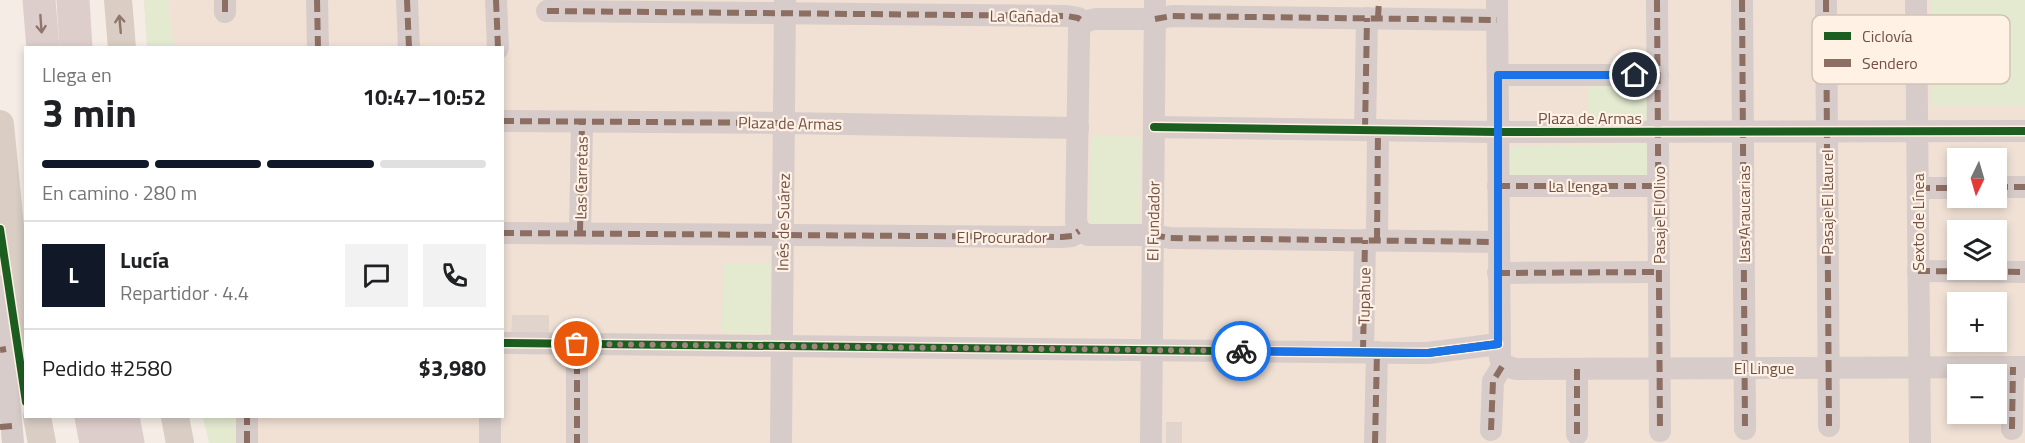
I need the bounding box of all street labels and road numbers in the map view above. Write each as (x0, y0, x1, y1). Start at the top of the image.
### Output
street label: La Cañada (989, 3, 1059, 29)
street label: Plaza de Armas (1538, 106, 1642, 130)
street label: Plaza de Armas (738, 110, 842, 136)
street label: Las Carretas (568, 136, 594, 220)
street label: Pasaje El Laurel (1815, 149, 1839, 255)
street label: Las Araucarias (1732, 165, 1756, 263)
street label: Pasaje El Olivo (1647, 166, 1671, 264)
street label: Inés de Suárez (770, 173, 796, 271)
street label: Sexto de Línea (1906, 173, 1930, 271)
street label: La Lenga (1548, 174, 1608, 198)
street label: El Fundador (1140, 180, 1166, 261)
street label: El Procurador (957, 225, 1048, 249)
street label: Tupahue (1352, 267, 1376, 325)
street label: El Lingue (1734, 356, 1794, 380)

